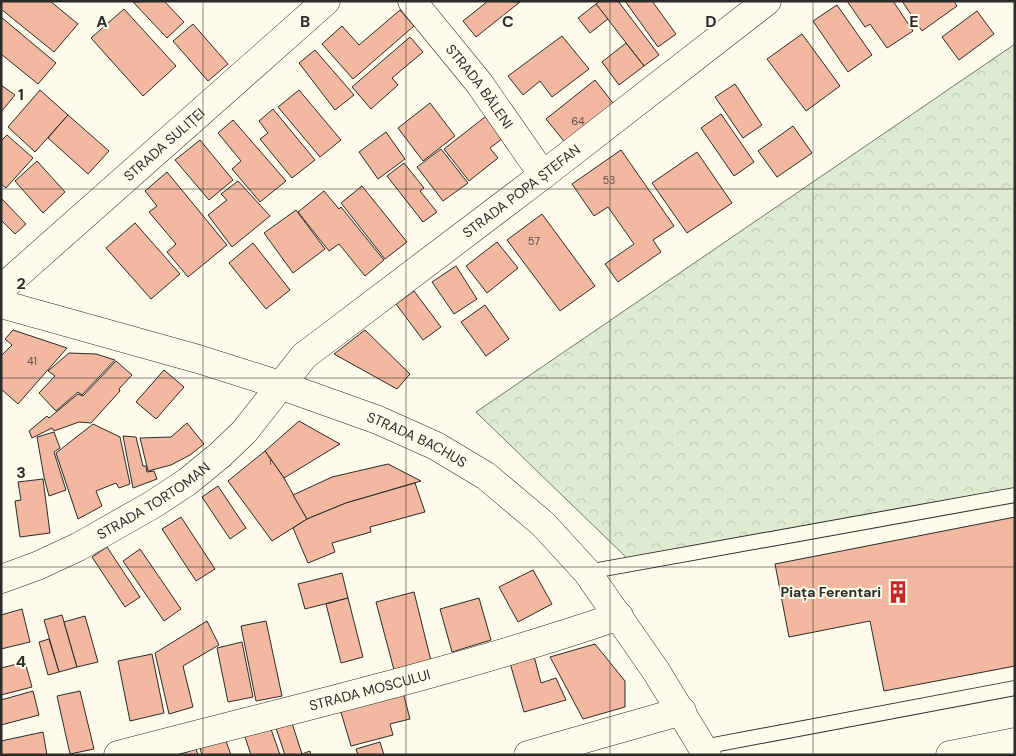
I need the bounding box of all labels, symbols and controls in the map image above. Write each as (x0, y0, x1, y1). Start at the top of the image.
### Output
text: A (96, 11, 108, 32)
text: B (300, 11, 310, 32)
text: C (502, 11, 514, 32)
text: D (705, 11, 717, 32)
text: E (909, 11, 919, 32)
street label: STRADA BĂLENI (442, 41, 517, 132)
text: 1 (18, 84, 24, 105)
street label: STRADA SULIȚEI (120, 104, 208, 185)
house number: 64 (571, 114, 585, 128)
street label: STRADA POPA ȘTEFAN (459, 140, 584, 242)
house number: 53 (602, 173, 616, 187)
house number: 57 (528, 234, 540, 248)
text: 2 (16, 273, 26, 294)
house number: 41 (27, 354, 37, 368)
street label: STRADA BACHUS (364, 408, 470, 471)
house number: 1 (268, 454, 272, 468)
street label: STRADA TORTOMAN (94, 458, 214, 543)
text: 3 (16, 462, 26, 483)
building icon: Piața Ferentari (885, 579, 911, 605)
place label: Piața Ferentari (781, 583, 881, 601)
text: 4 (16, 651, 26, 672)
street label: STRADA MOSCULUI (307, 665, 432, 715)

